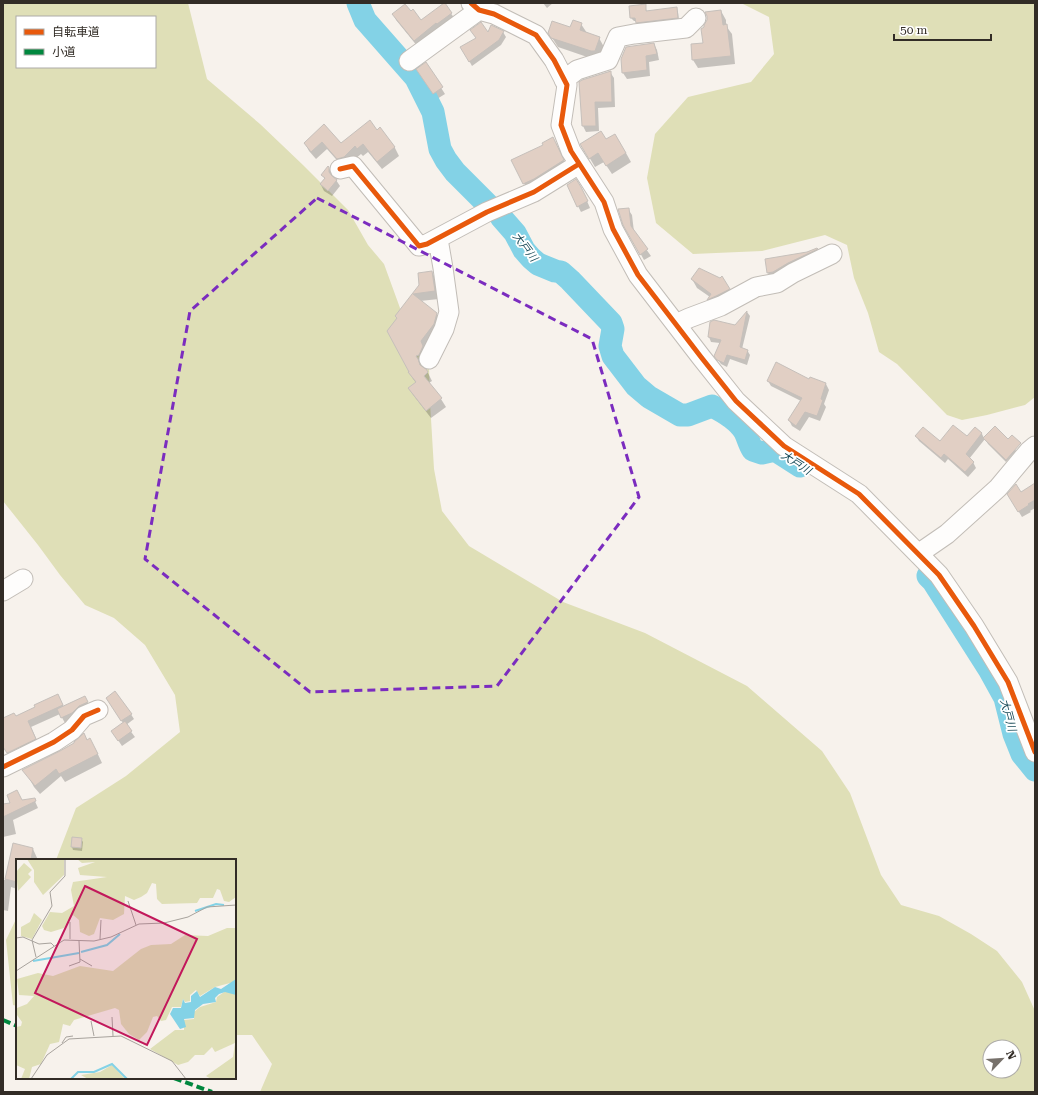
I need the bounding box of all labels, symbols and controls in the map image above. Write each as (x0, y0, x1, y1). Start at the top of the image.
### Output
legend (16, 16, 156, 68)
scale bar (894, 16, 991, 42)
text: 50 m (900, 23, 927, 37)
text: 自転車道 (52, 25, 100, 39)
text: 小道 (52, 45, 76, 59)
water label: 大戸川 (510, 230, 541, 265)
water label: 大戸川 (779, 449, 814, 478)
water label: 大戸川 (997, 697, 1019, 734)
inset map (16, 859, 236, 1079)
north arrow (982, 1039, 1022, 1079)
text: N (1003, 1048, 1019, 1062)

